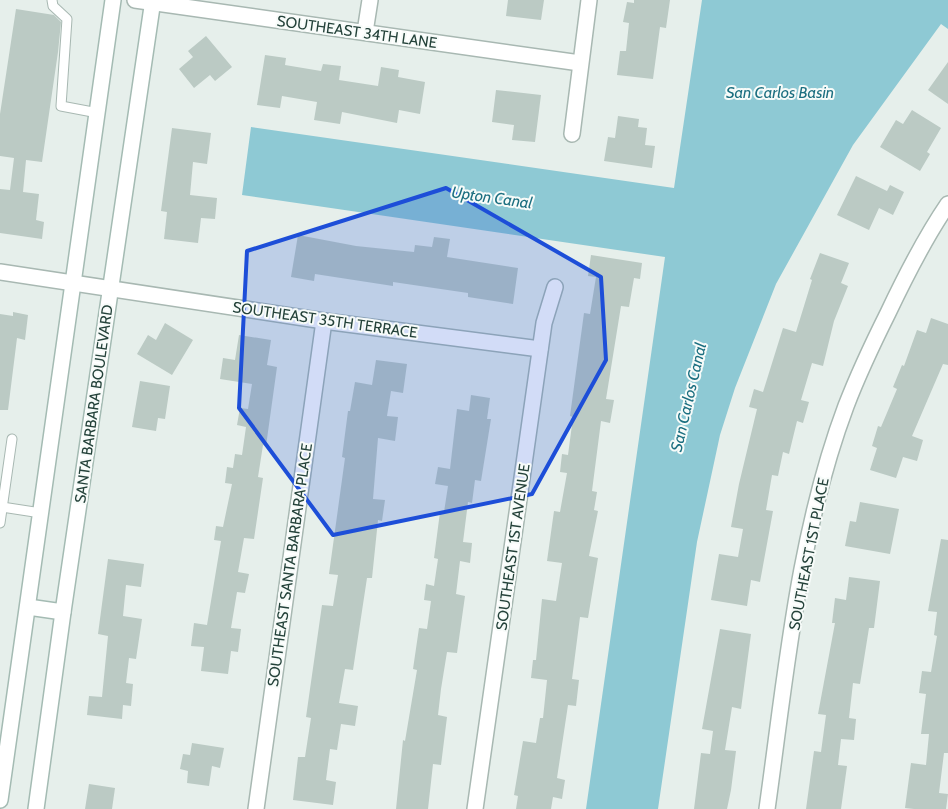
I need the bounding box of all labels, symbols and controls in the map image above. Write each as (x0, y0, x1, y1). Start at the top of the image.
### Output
street label: SOUTHEAST 34TH LANE (276, 12, 438, 52)
water label: San Carlos Basin (726, 83, 834, 102)
water label: Upton Canal (450, 182, 534, 213)
street label: SOUTHEAST 35TH TERRACE (231, 298, 419, 342)
street label: SANTA BARBARA BOULEVARD (71, 304, 117, 504)
water label: San Carlos Canal (667, 341, 710, 453)
street label: SOUTHEAST SANTA BARBARA PLACE (264, 442, 316, 688)
street label: SOUTHEAST 1ST AVENUE (492, 462, 534, 632)
street label: SOUTHEAST 1ST PLACE (785, 476, 833, 632)

